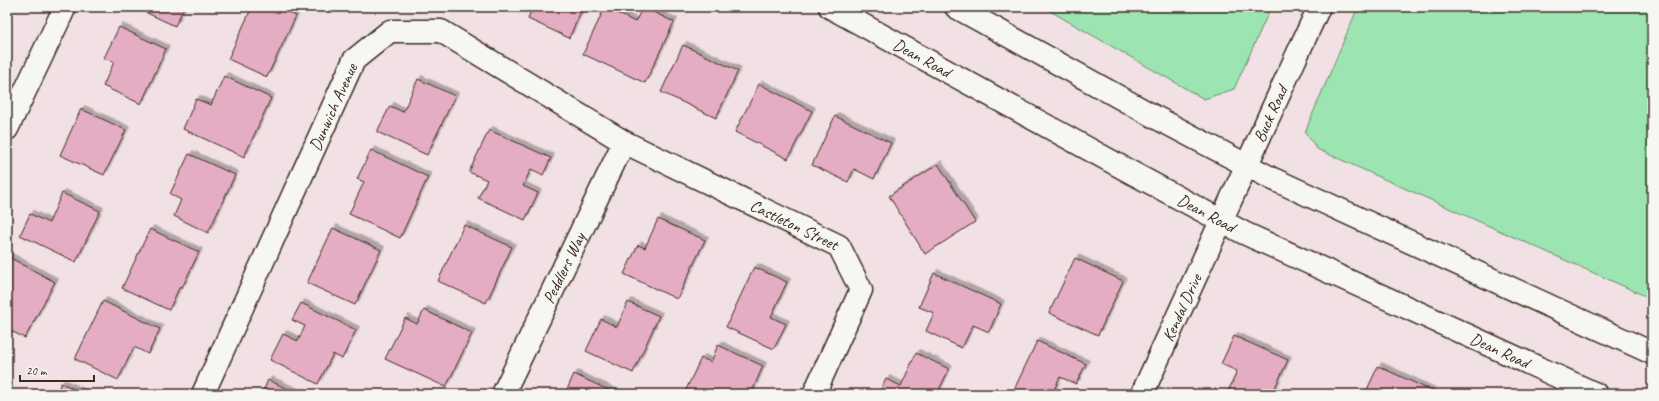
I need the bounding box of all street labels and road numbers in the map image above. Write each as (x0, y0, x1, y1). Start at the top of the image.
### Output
street label: Dean Road (889, 34, 957, 84)
street label: Dunwich Avenue (304, 59, 363, 154)
street label: Buck Road (1249, 81, 1293, 146)
street label: Dean Road (1174, 189, 1242, 239)
street label: Castleton Street (747, 195, 844, 256)
street label: Peddlers Way (538, 228, 590, 307)
street label: Kendal Drive (1157, 269, 1207, 345)
street label: Dean Road (1467, 328, 1536, 374)

